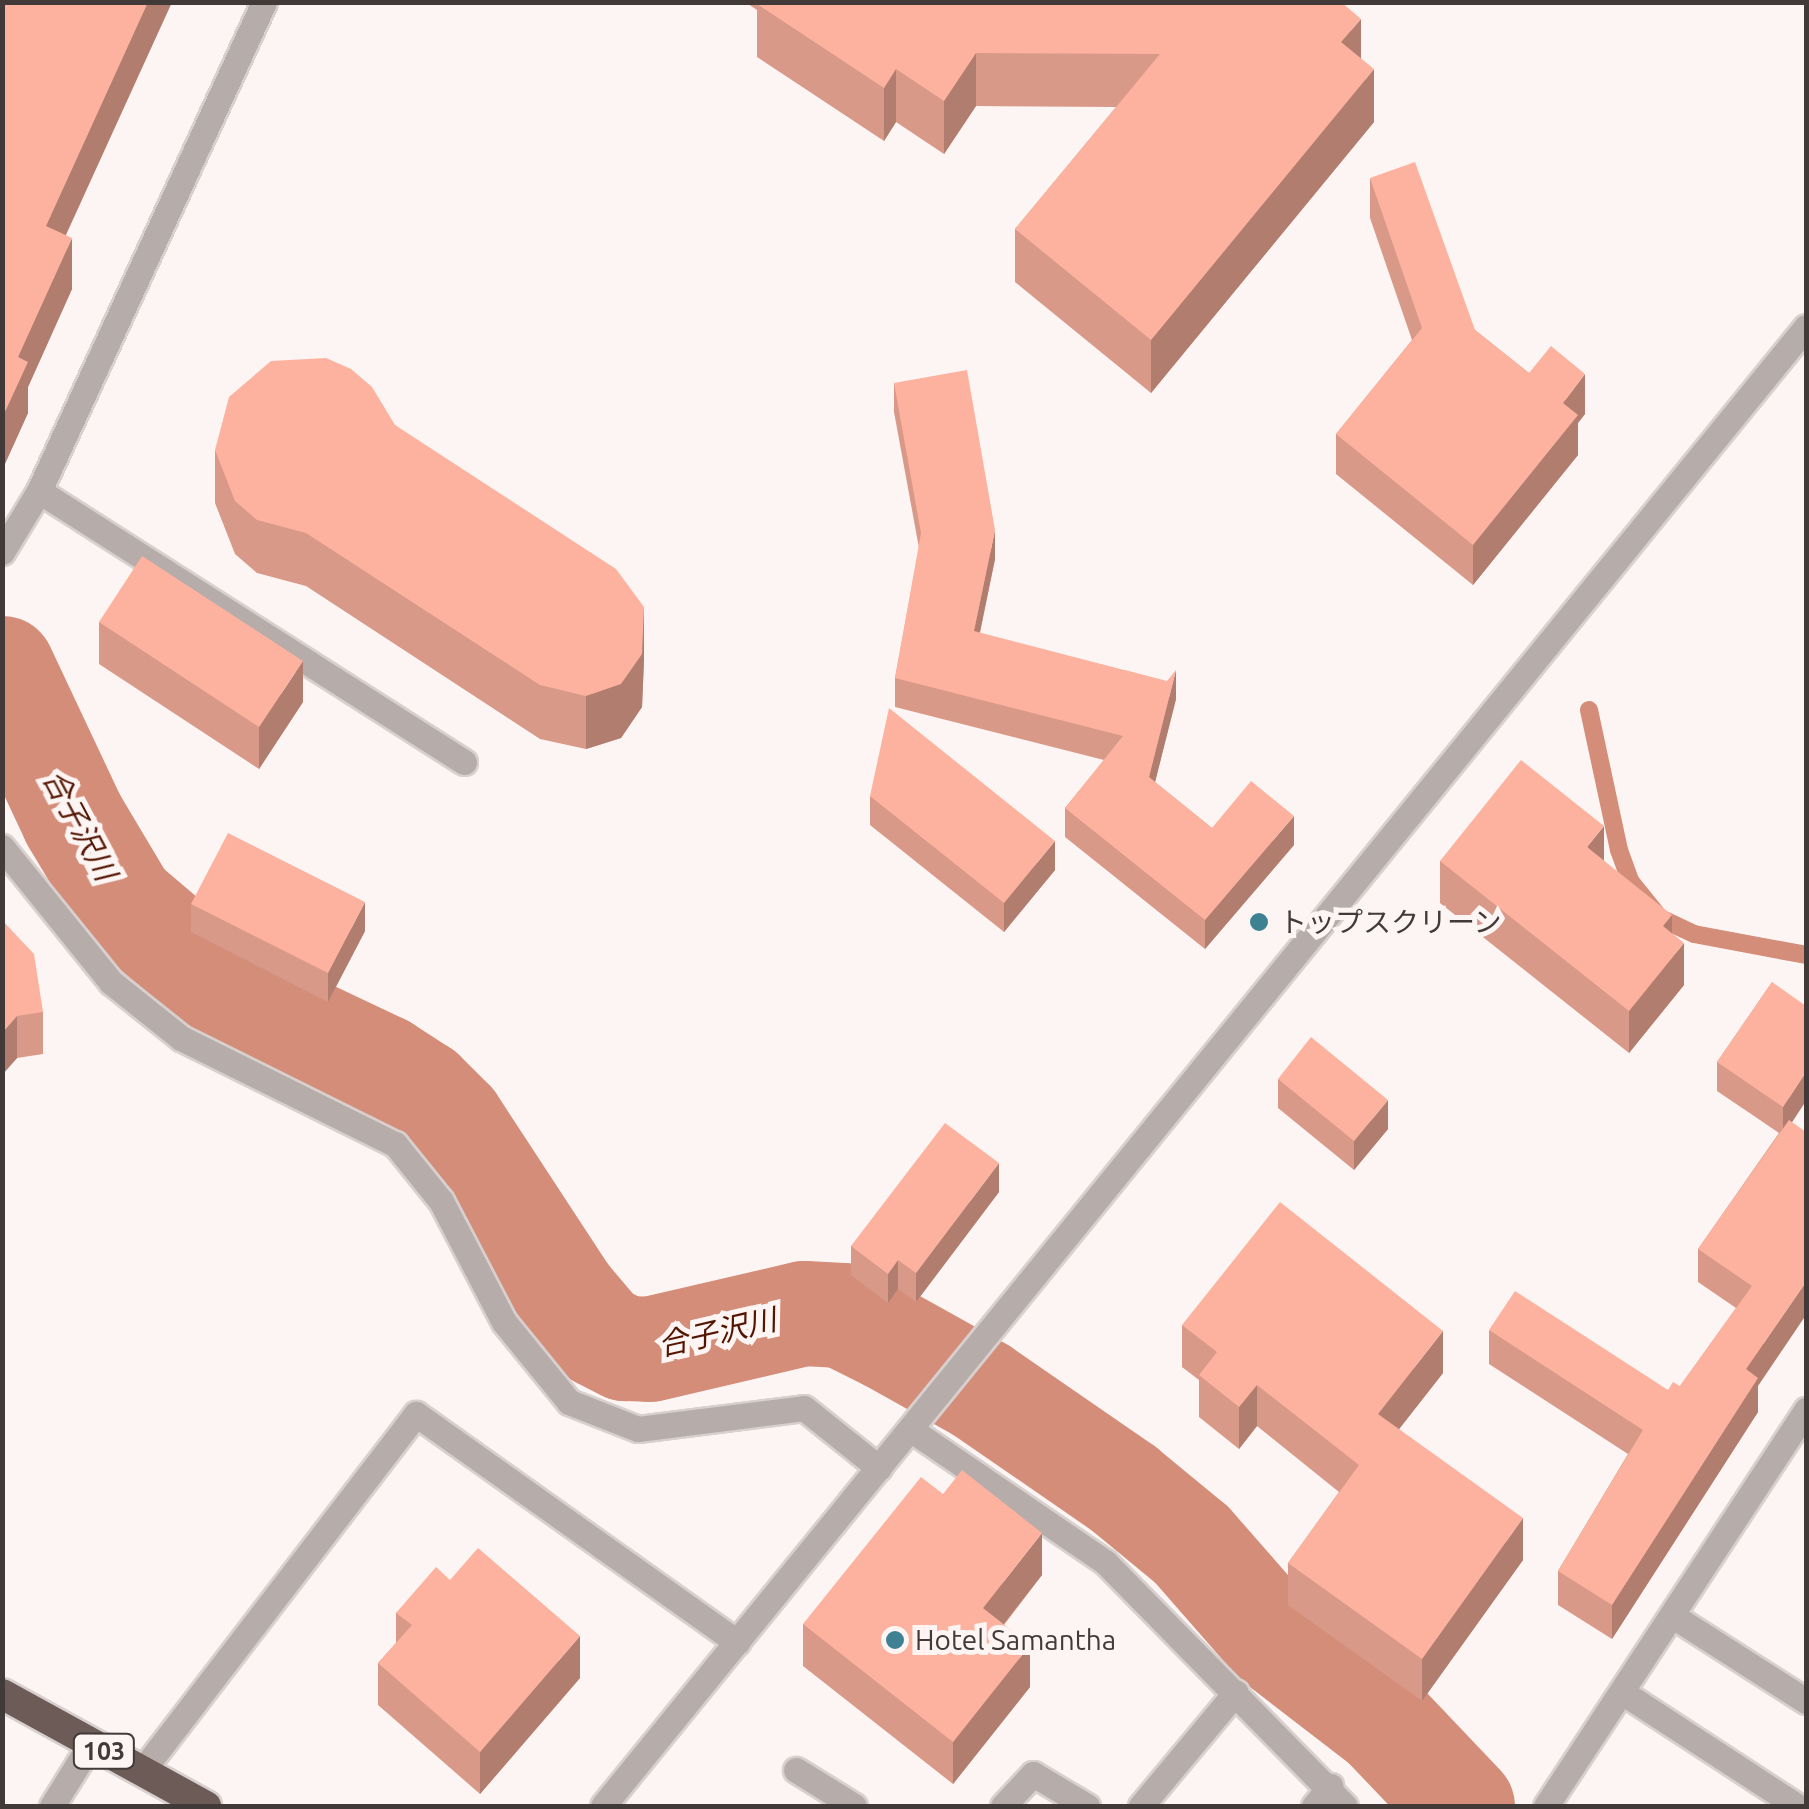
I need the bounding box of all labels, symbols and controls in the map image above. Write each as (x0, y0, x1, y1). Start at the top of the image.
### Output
water label: 合子沢川 (36, 764, 124, 886)
place label: トップスクリーン (1279, 905, 1503, 939)
marker: トップスクリーン (1248, 911, 1270, 933)
water label: 合子沢川 (654, 1301, 780, 1363)
place label: Hotel Samantha (915, 1623, 1116, 1657)
marker: Hotel Samantha (884, 1629, 906, 1651)
road number: 103 (72, 1731, 136, 1771)

